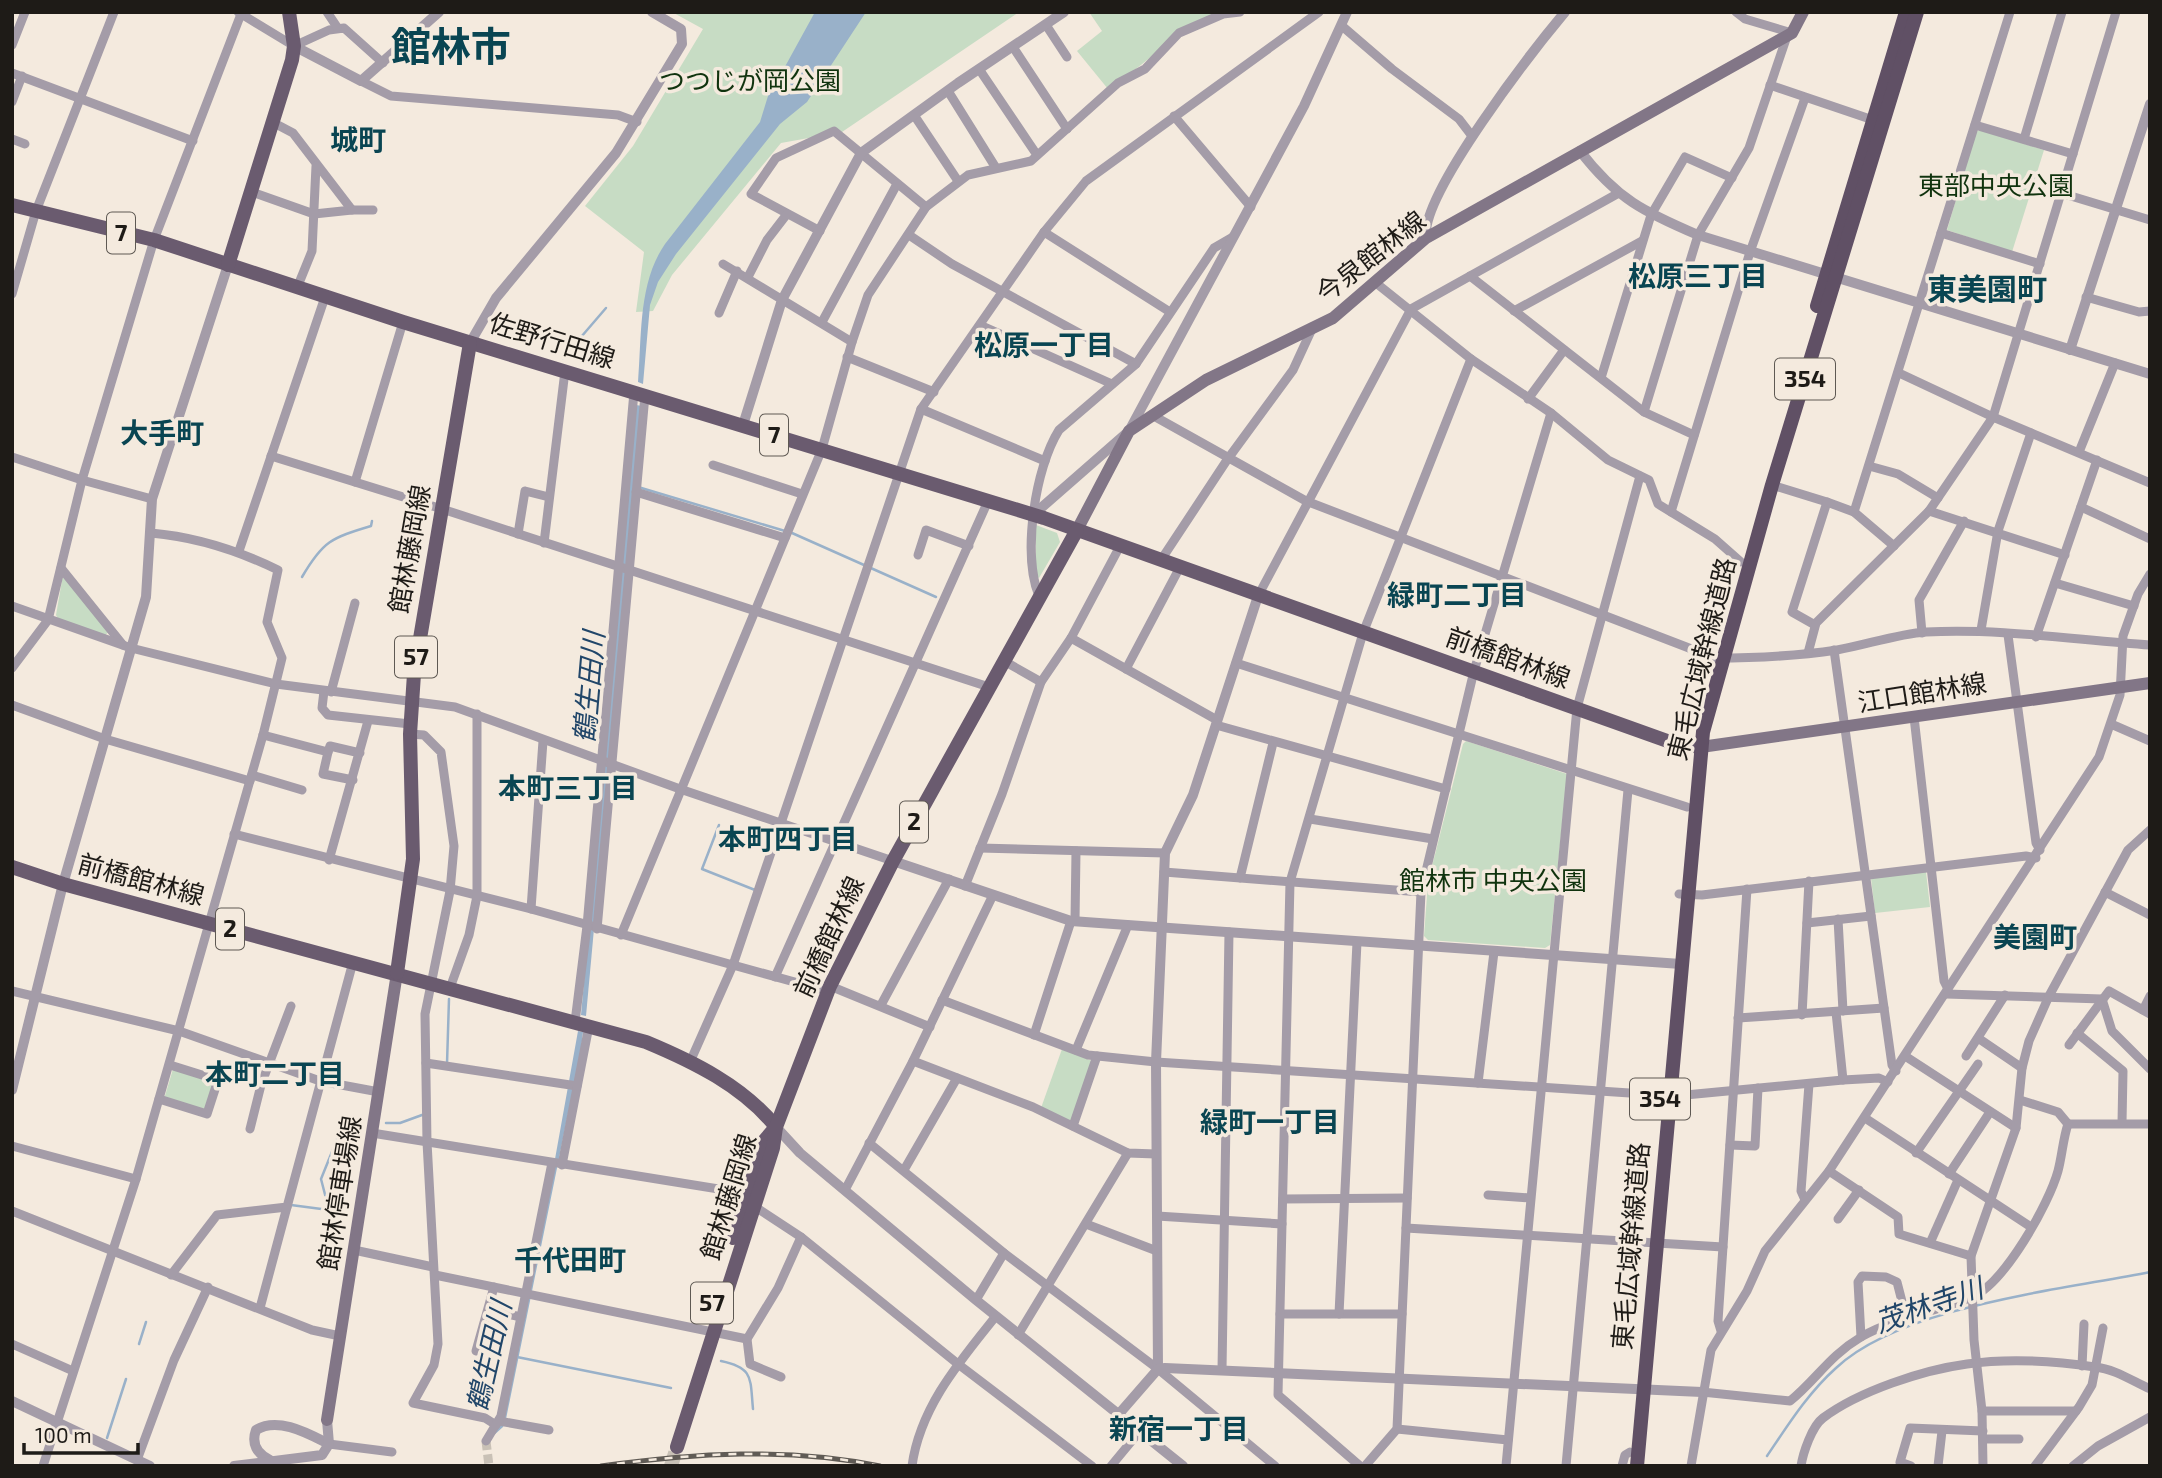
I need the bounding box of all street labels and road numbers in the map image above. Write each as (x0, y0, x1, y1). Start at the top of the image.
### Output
street label: 今泉館林線 (1309, 204, 1431, 308)
road number: 7 (107, 212, 135, 254)
street label: 佐野行田線 (486, 306, 619, 373)
road number: 354 (1775, 358, 1835, 400)
road number: 7 (760, 414, 788, 456)
street label: 館林藤岡線 (382, 482, 435, 615)
street label: 東毛広域幹線道路 (1660, 554, 1741, 763)
street label: 前橋館林線 (1442, 620, 1575, 693)
road number: 57 (395, 636, 437, 678)
street label: 江口館林線 (1855, 666, 1988, 717)
road number: 2 (900, 802, 928, 842)
street label: 前橋館林線 (75, 847, 208, 910)
street label: 前橋館林線 (786, 871, 869, 1002)
road number: 2 (216, 909, 244, 950)
road number: 354 (1630, 1078, 1690, 1120)
street label: 館林停車場線 (311, 1113, 366, 1272)
street label: 館林藤岡線 (694, 1130, 761, 1263)
street label: 東毛広域幹線道路 (1605, 1141, 1654, 1351)
road number: 57 (691, 1282, 733, 1324)

